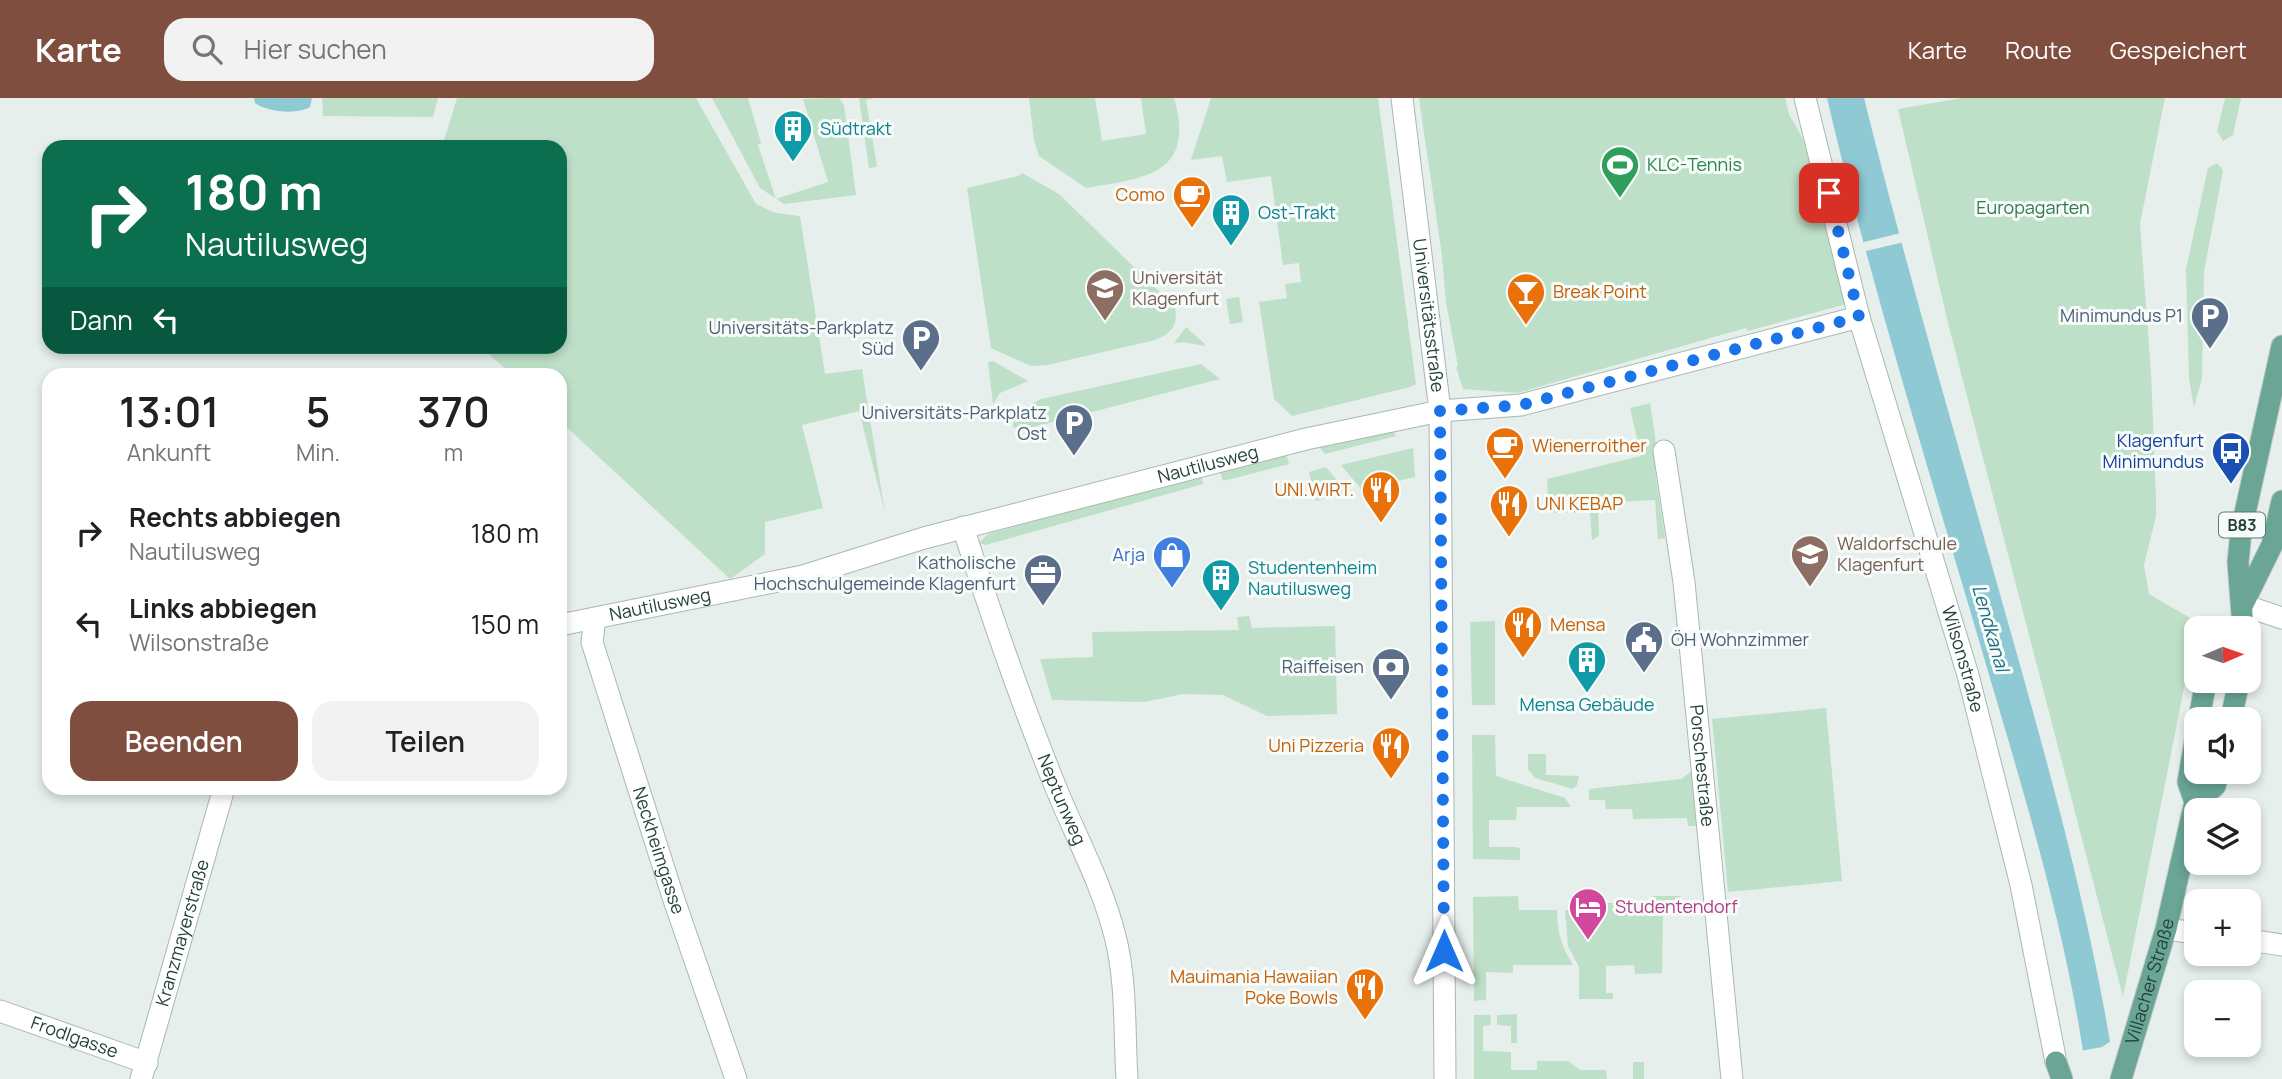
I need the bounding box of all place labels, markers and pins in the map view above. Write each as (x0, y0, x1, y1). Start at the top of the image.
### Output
building icon: Südtrakt (772, 108, 814, 163)
place label: Südtrakt (820, 116, 892, 140)
sports icon: KLC-Tennis (1599, 144, 1641, 199)
place label: KLC-Tennis (1647, 152, 1742, 176)
pin (1799, 163, 1859, 223)
cafe icon: Como (1171, 174, 1213, 229)
place label: Como (1116, 182, 1165, 206)
building icon: Ost-Trakt (1210, 192, 1252, 247)
place label: Ost-Trakt (1258, 200, 1336, 224)
place label: Universität Klagenfurt (1132, 265, 1223, 310)
school or university icon: Universität Klagenfurt (1084, 267, 1126, 322)
bar icon: Break Point (1505, 271, 1547, 326)
place label: Break Point (1553, 279, 1647, 303)
parking icon: Minimundus P1 (2189, 295, 2231, 350)
place label: Minimundus P1 (2060, 303, 2183, 327)
place label: Universitäts-Parkplatz Süd (708, 315, 894, 360)
parking icon: Universitäts-Parkplatz Süd (900, 317, 942, 372)
place label: Universitäts-Parkplatz Ost (861, 400, 1047, 445)
parking icon: Universitäts-Parkplatz Ost (1053, 402, 1095, 457)
cafe icon: Wienerroither (1484, 425, 1526, 480)
place label: Klagenfurt Minimundus (2102, 428, 2204, 473)
bus stop icon: Klagenfurt Minimundus (2210, 430, 2252, 485)
place label: Wienerroither (1532, 433, 1647, 457)
restaurant icon: UNI.WIRT. (1360, 469, 1402, 524)
place label: UNI.WIRT. (1274, 477, 1354, 501)
restaurant icon: UNI KEBAP (1488, 483, 1530, 538)
place label: UNI KEBAP (1536, 491, 1623, 515)
place label: Waldorfschule Klagenfurt (1837, 531, 1957, 576)
school or university icon: Waldorfschule Klagenfurt (1789, 533, 1831, 588)
shop icon: Arja (1151, 534, 1193, 589)
place label: Arja (1113, 542, 1145, 566)
place label: Katholische Hochschulgemeinde Klagenfurt (754, 550, 1016, 595)
office icon: Katholische Hochschulgemeinde Klagenfurt (1022, 552, 1064, 607)
place label: Studentenheim Nautilusweg (1248, 555, 1377, 600)
building icon: Studentenheim Nautilusweg (1200, 557, 1242, 612)
restaurant icon: Mensa (1502, 604, 1544, 659)
place label: Mensa (1550, 612, 1606, 636)
public building icon: ÖH Wohnzimmer (1623, 619, 1665, 674)
place label: ÖH Wohnzimmer (1671, 627, 1809, 651)
building icon: Mensa Gebäude (1566, 639, 1608, 694)
bank icon: Raiffeisen (1370, 646, 1412, 701)
place label: Raiffeisen (1282, 654, 1364, 678)
place label: Mensa Gebäude (1520, 692, 1654, 716)
restaurant icon: Uni Pizzeria (1370, 725, 1412, 780)
place label: Uni Pizzeria (1268, 733, 1364, 757)
hotel icon: Studentendorf (1567, 886, 1609, 941)
place label: Studentendorf (1615, 894, 1738, 918)
place label: Mauimania Hawaiian Poke Bowls (1170, 964, 1338, 1009)
restaurant icon: Mauimania Hawaiian Poke Bowls (1344, 966, 1386, 1021)

